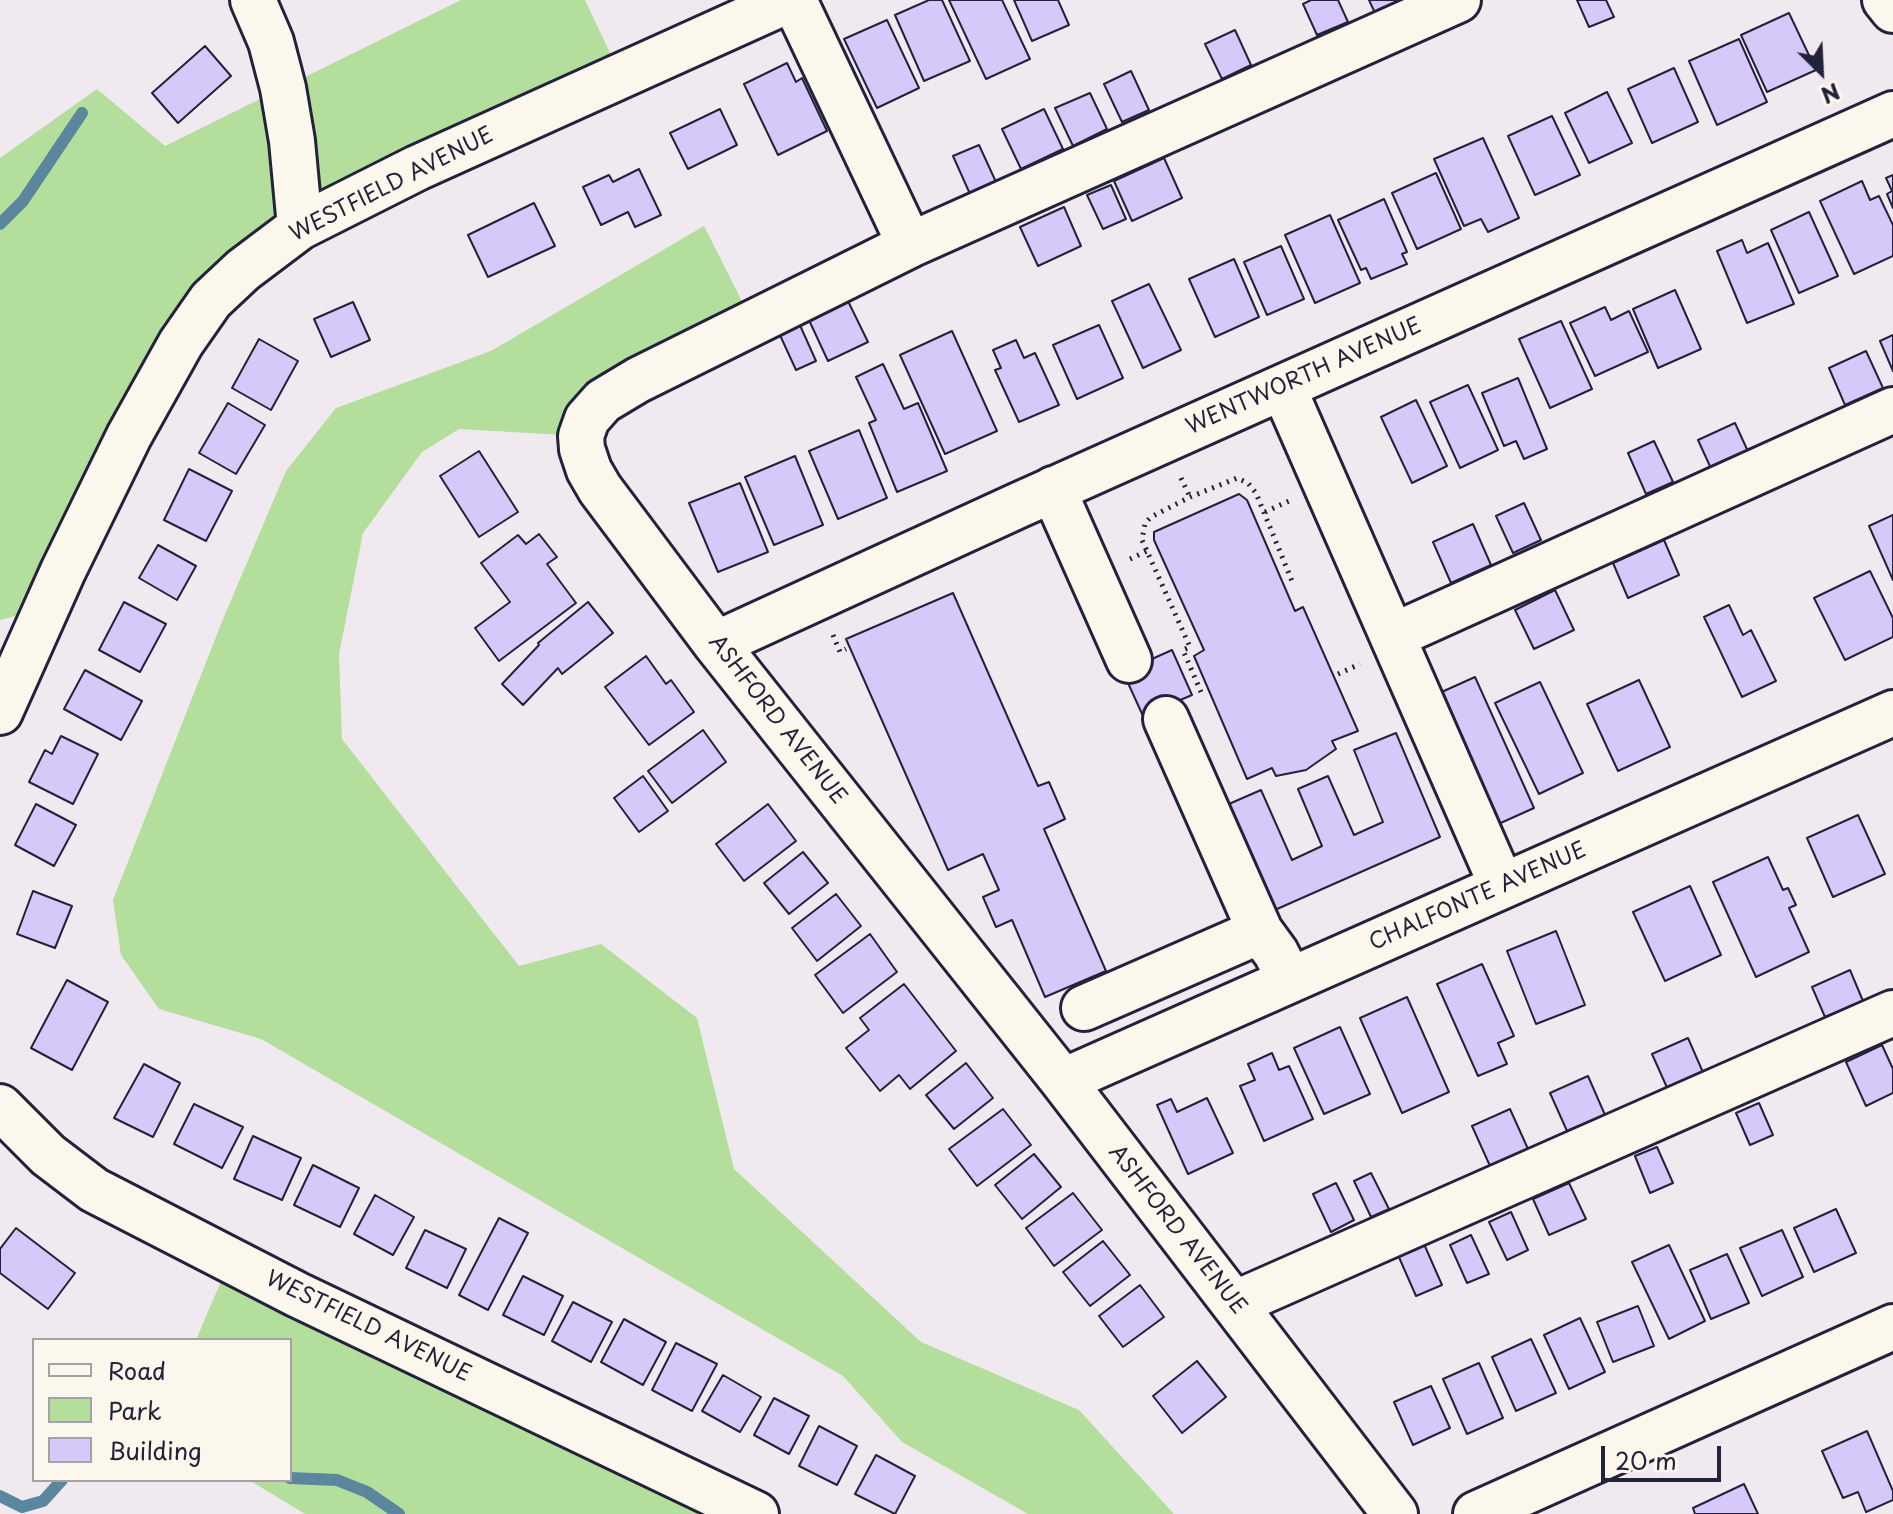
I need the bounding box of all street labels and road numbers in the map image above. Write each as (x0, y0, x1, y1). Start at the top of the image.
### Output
street label: WESTFIELD AVENUE (286, 122, 498, 248)
street label: WENTWORTH AVENUE (1182, 313, 1426, 441)
street label: ASHFORD AVENUE (703, 630, 851, 810)
street label: CHALFONTE AVENUE (1366, 837, 1590, 957)
street label: ASHFORD AVENUE (1103, 1140, 1251, 1320)
street label: WESTFIELD AVENUE (261, 1266, 475, 1388)

